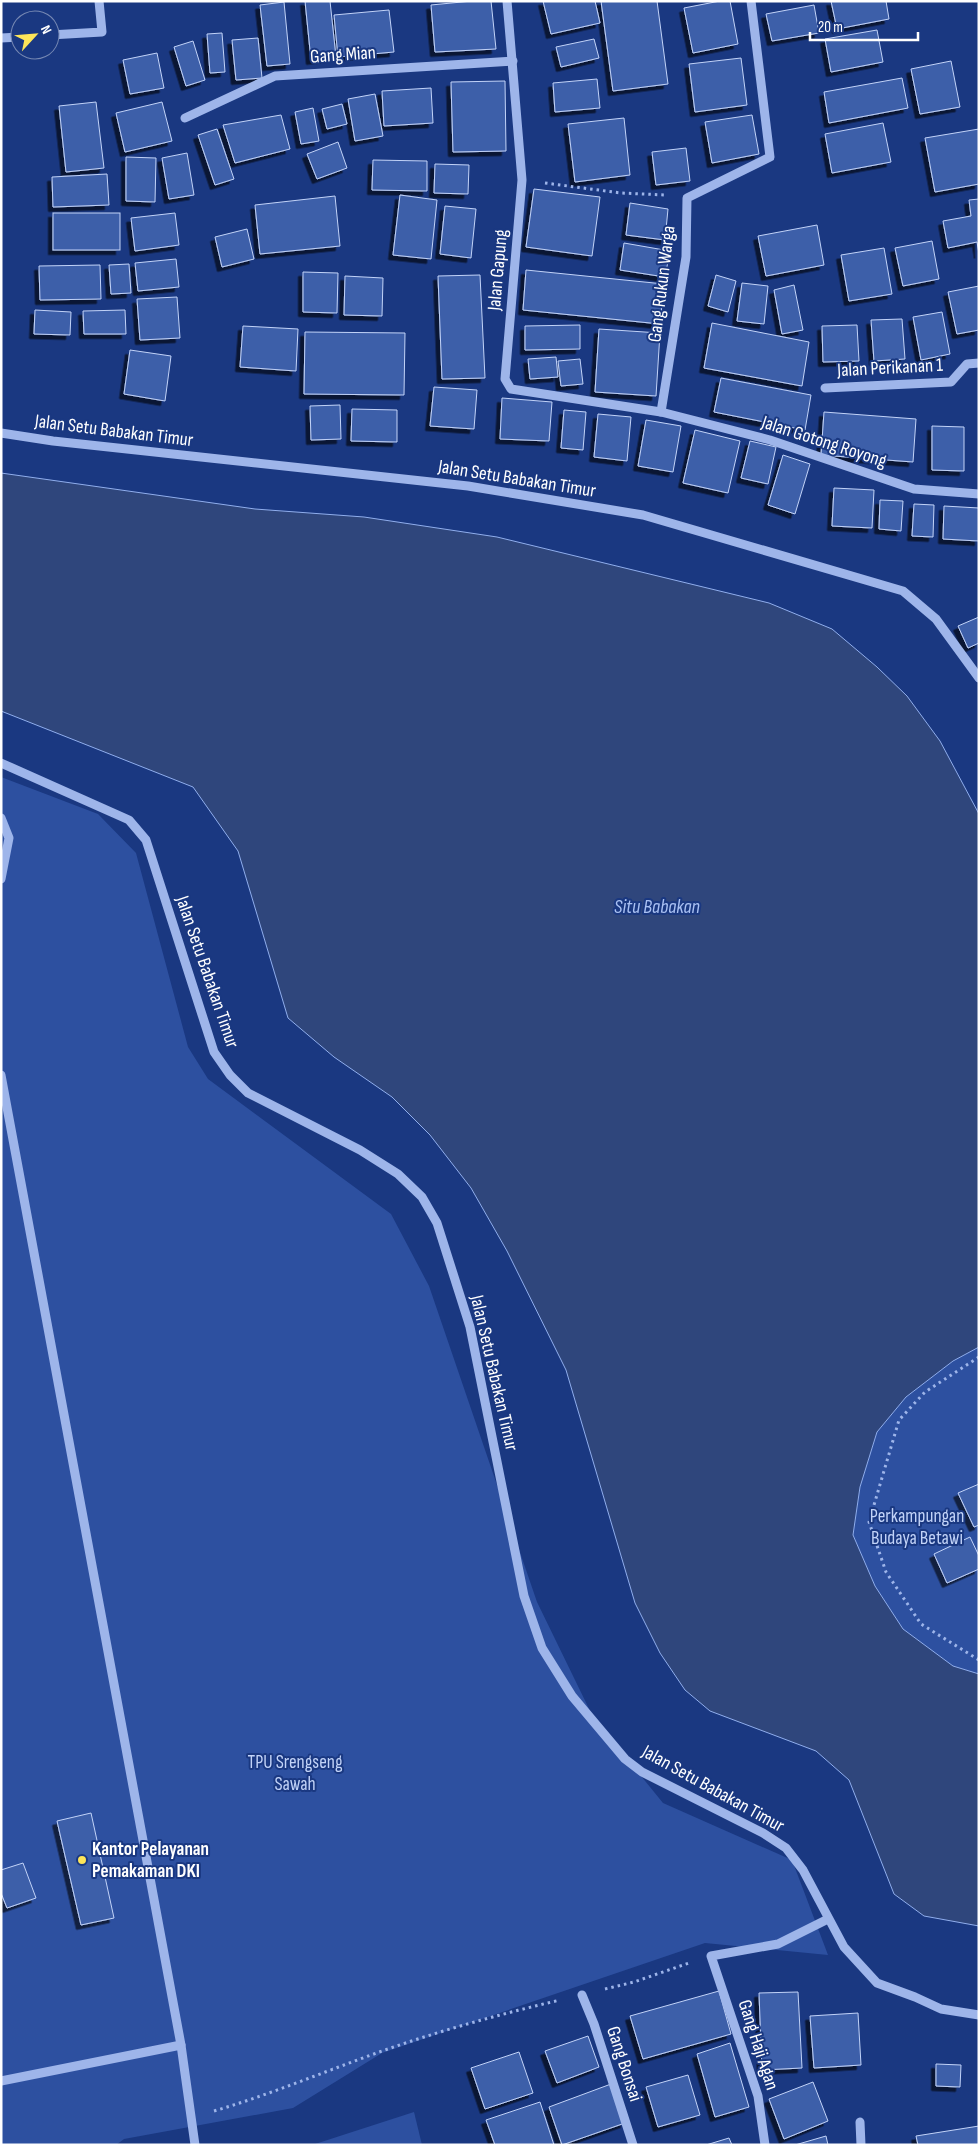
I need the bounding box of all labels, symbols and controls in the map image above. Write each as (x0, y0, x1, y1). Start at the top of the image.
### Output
north arrow (10, 10, 60, 60)
scale bar (810, 10, 918, 42)
text: 20 m (818, 18, 843, 37)
text: N (37, 22, 56, 37)
street label: Gang Mian (309, 41, 377, 69)
street label: Gang Rukun Warga (643, 224, 681, 344)
street label: Jalan Gapung (483, 228, 513, 313)
street label: Jalan Perikanan 1 (836, 354, 944, 382)
street label: Jalan Setu Babakan Timur (33, 410, 195, 452)
street label: Jalan Gotong Royong (758, 411, 890, 473)
street label: Jalan Setu Babakan Timur (436, 455, 598, 503)
street label: Jalan Setu Babakan Timur (170, 892, 244, 1052)
water label: Situ Babakan (614, 895, 700, 919)
street label: Jalan Setu Babakan Timur (465, 1292, 523, 1454)
park label: Perkampungan Budaya Betawi (870, 1505, 964, 1550)
street label: Jalan Setu Babakan Timur (637, 1740, 789, 1838)
park label: TPU Srengseng Sawah (248, 1751, 343, 1796)
place label: Kantor Pelayanan Pemakaman DKI (92, 1838, 209, 1883)
marker: Kantor Pelayanan Pemakaman DKI (76, 1854, 88, 1866)
street label: Gang Haji Agan (733, 1997, 783, 2093)
street label: Gang Bonsai (601, 2024, 647, 2104)

